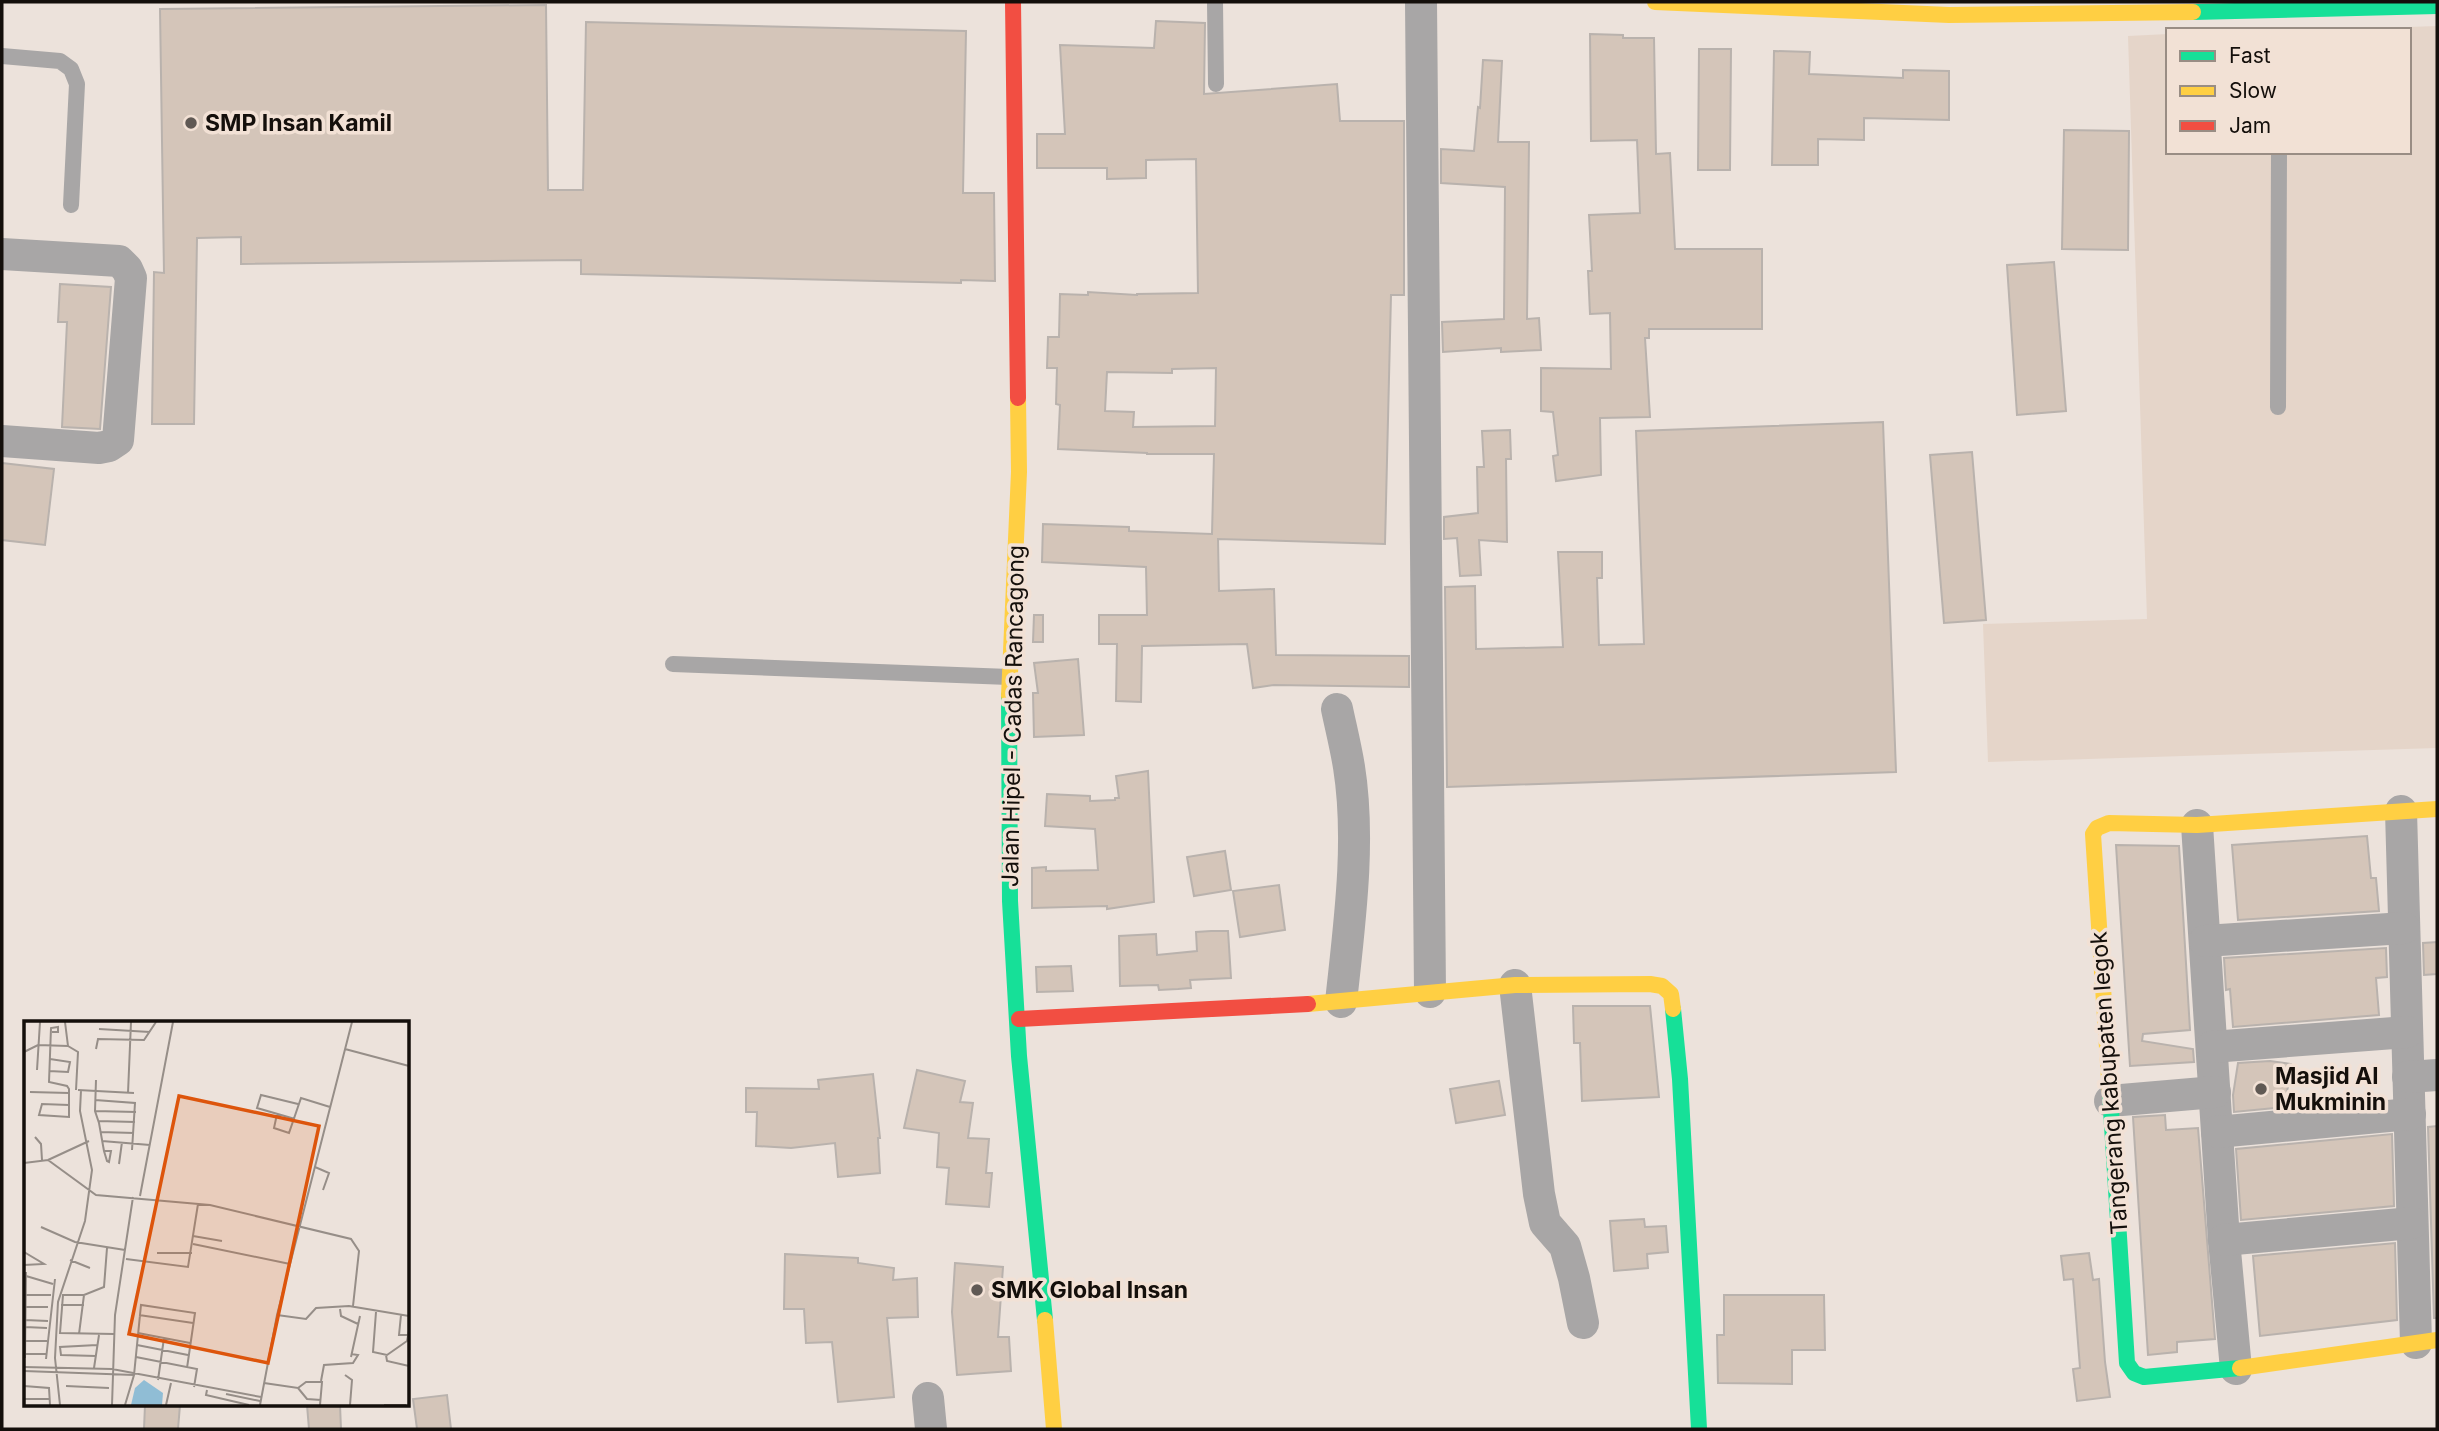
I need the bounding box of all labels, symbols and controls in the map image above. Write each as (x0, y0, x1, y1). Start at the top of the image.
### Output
legend (2166, 28, 2411, 154)
text: Fast (2229, 43, 2271, 68)
text: Slow (2229, 78, 2277, 103)
place label: SMP Insan Kamil (205, 109, 392, 137)
text: Jam (2229, 113, 2271, 138)
marker: SMP Insan Kamil (183, 115, 199, 131)
street label: Jalan Hipel - Cadas Rancagong (996, 545, 1030, 887)
street label: Tangerang kabupaten legok (2084, 930, 2134, 1235)
inset map (24, 1021, 410, 1406)
place label: Masjid Al Mukminin (2275, 1062, 2386, 1116)
marker: Masjid Al Mukminin (2253, 1081, 2269, 1097)
place label: SMK Global Insan (991, 1276, 1188, 1304)
marker: SMK Global Insan (969, 1282, 985, 1298)

